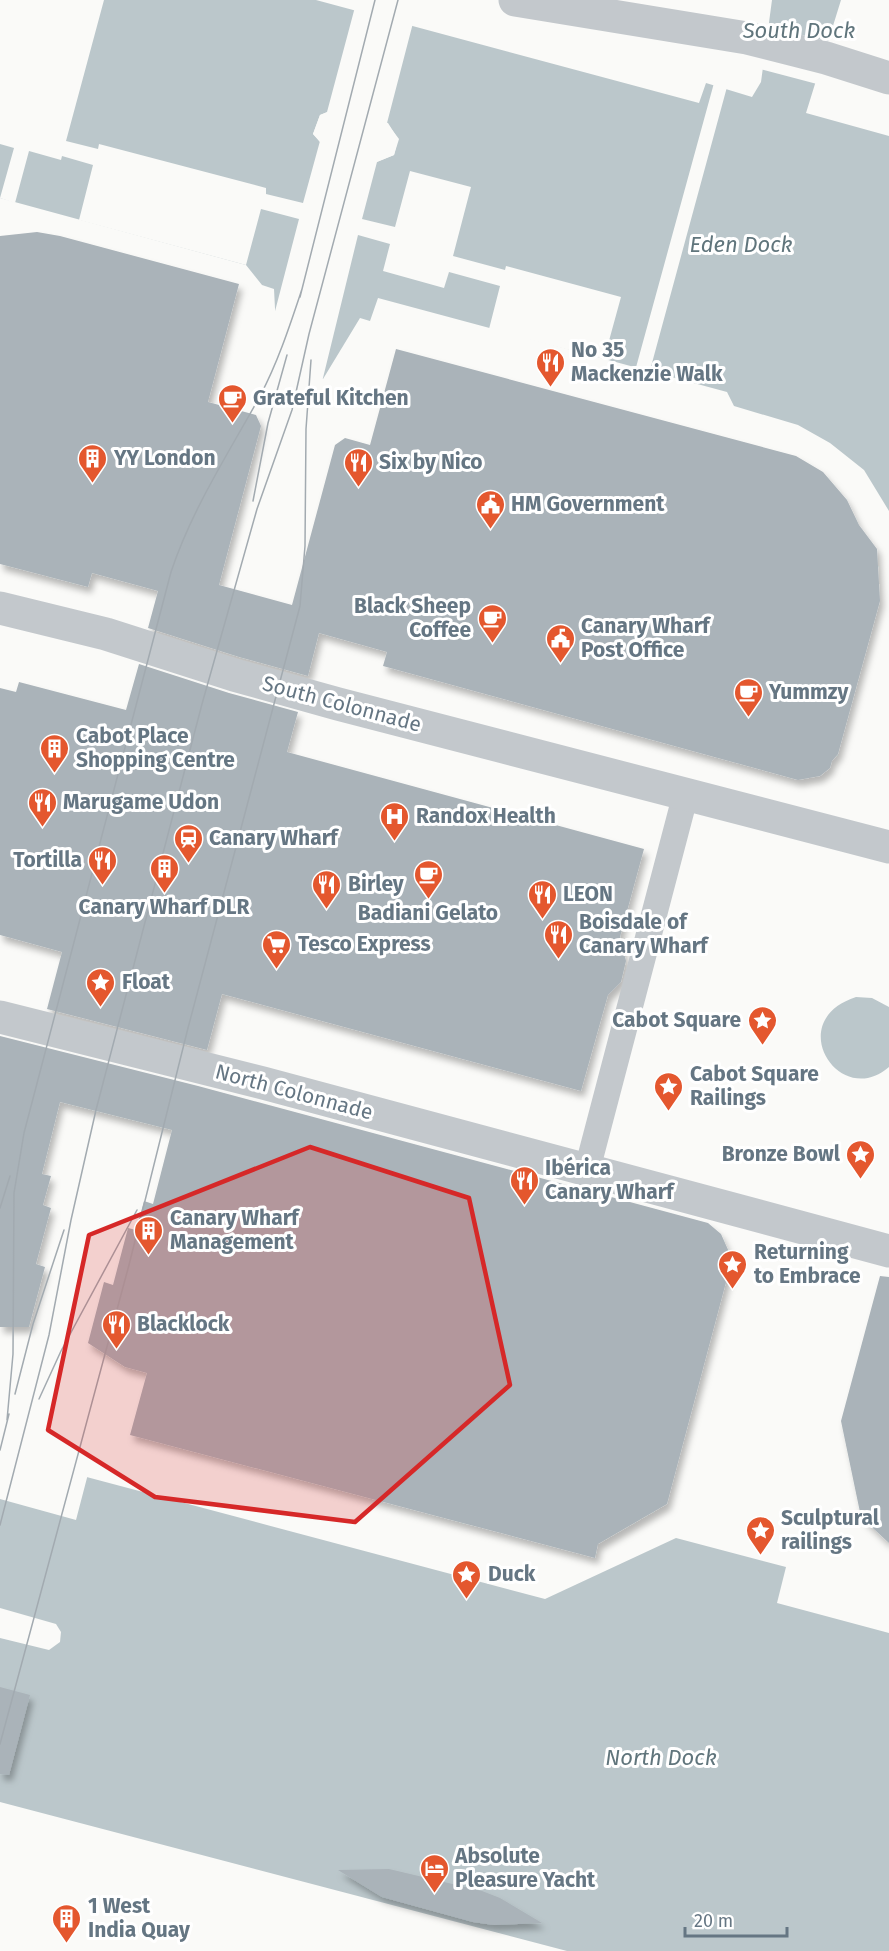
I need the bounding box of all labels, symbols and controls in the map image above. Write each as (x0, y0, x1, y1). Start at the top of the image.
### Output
water label: South Dock (742, 17, 855, 44)
water label: Eden Dock (689, 231, 793, 258)
place label: No 35 Mackenzie Walk (571, 337, 723, 387)
restaurant icon: No 35 Mackenzie Walk (534, 346, 566, 388)
cafe icon: Grateful Kitchen (216, 382, 248, 424)
place label: Grateful Kitchen (253, 385, 409, 411)
building icon: YY London (77, 442, 109, 484)
place label: YY London (113, 445, 216, 471)
restaurant icon: Six by Nico (342, 446, 374, 488)
place label: Six by Nico (379, 449, 483, 475)
public building icon: HM Government (474, 488, 506, 530)
place label: HM Government (511, 491, 665, 517)
place label: Black Sheep Coffee (354, 593, 471, 643)
cafe icon: Black Sheep Coffee (476, 602, 508, 644)
place label: Canary Wharf Post Office (581, 613, 712, 663)
public building icon: Canary Wharf Post Office (544, 622, 576, 664)
street label: South Colonnade (260, 670, 424, 738)
cafe icon: Yummzy (732, 676, 764, 718)
place label: Yummzy (768, 679, 848, 705)
place label: Cabot Place Shopping Centre (76, 723, 235, 773)
building icon: Cabot Place Shopping Centre (39, 732, 71, 774)
restaurant icon: Marugame Udon (26, 786, 58, 828)
place label: Marugame Udon (63, 789, 219, 815)
hospital icon: Randox Health (379, 800, 411, 842)
place label: Randox Health (416, 803, 556, 829)
station icon: Canary Wharf (172, 822, 204, 864)
place label: Canary Wharf (209, 825, 340, 851)
restaurant icon: Tortilla (87, 844, 119, 886)
place label: Tortilla (13, 847, 82, 873)
building icon: Canary Wharf DLR (148, 852, 180, 894)
cafe icon: Badiani Gelato (412, 858, 444, 900)
restaurant icon: Birley (311, 868, 343, 910)
place label: Birley (348, 871, 404, 897)
restaurant icon: LEON (526, 878, 558, 920)
place label: LEON (563, 881, 613, 907)
place label: Canary Wharf DLR (79, 894, 251, 920)
place label: Badiani Gelato (358, 900, 498, 926)
place label: Boisdale of Canary Wharf (579, 909, 710, 959)
restaurant icon: Boisdale of Canary Wharf (542, 918, 574, 960)
supermarket icon: Tesco Express (261, 928, 293, 970)
place label: Tesco Express (298, 931, 431, 957)
place icon: Float (85, 966, 117, 1008)
place label: Float (122, 969, 171, 995)
place icon: Cabot Square (746, 1004, 778, 1046)
place label: Cabot Square (612, 1007, 741, 1033)
street label: North Colonnade (212, 1058, 376, 1126)
place label: Cabot Square Railings (690, 1061, 819, 1111)
place icon: Cabot Square Railings (653, 1070, 685, 1112)
place icon: Bronze Bowl (845, 1138, 877, 1180)
place label: Bronze Bowl (722, 1141, 841, 1167)
place label: Ibérica Canary Wharf (545, 1155, 676, 1205)
restaurant icon: Ibérica Canary Wharf (508, 1164, 540, 1206)
place label: Canary Wharf Management (170, 1205, 301, 1255)
building icon: Canary Wharf Management (133, 1214, 165, 1256)
place label: Returning to Embrace (754, 1239, 861, 1289)
place icon: Returning to Embrace (717, 1248, 749, 1290)
restaurant icon: Blacklock (100, 1308, 132, 1350)
place label: Blacklock (137, 1311, 230, 1337)
place label: Sculptural railings (781, 1505, 880, 1555)
place icon: Sculptural railings (744, 1514, 776, 1556)
place icon: Duck (451, 1558, 483, 1600)
place label: Duck (488, 1561, 536, 1587)
water label: North Dock (605, 1744, 717, 1771)
place label: Absolute Pleasure Yacht (454, 1843, 596, 1893)
hotel icon: Absolute Pleasure Yacht (418, 1852, 450, 1894)
place label: 1 West India Quay (88, 1893, 190, 1943)
scale bar (685, 1900, 787, 1938)
building icon: 1 West India Quay (51, 1902, 83, 1944)
text: 20 m (694, 1910, 733, 1932)

